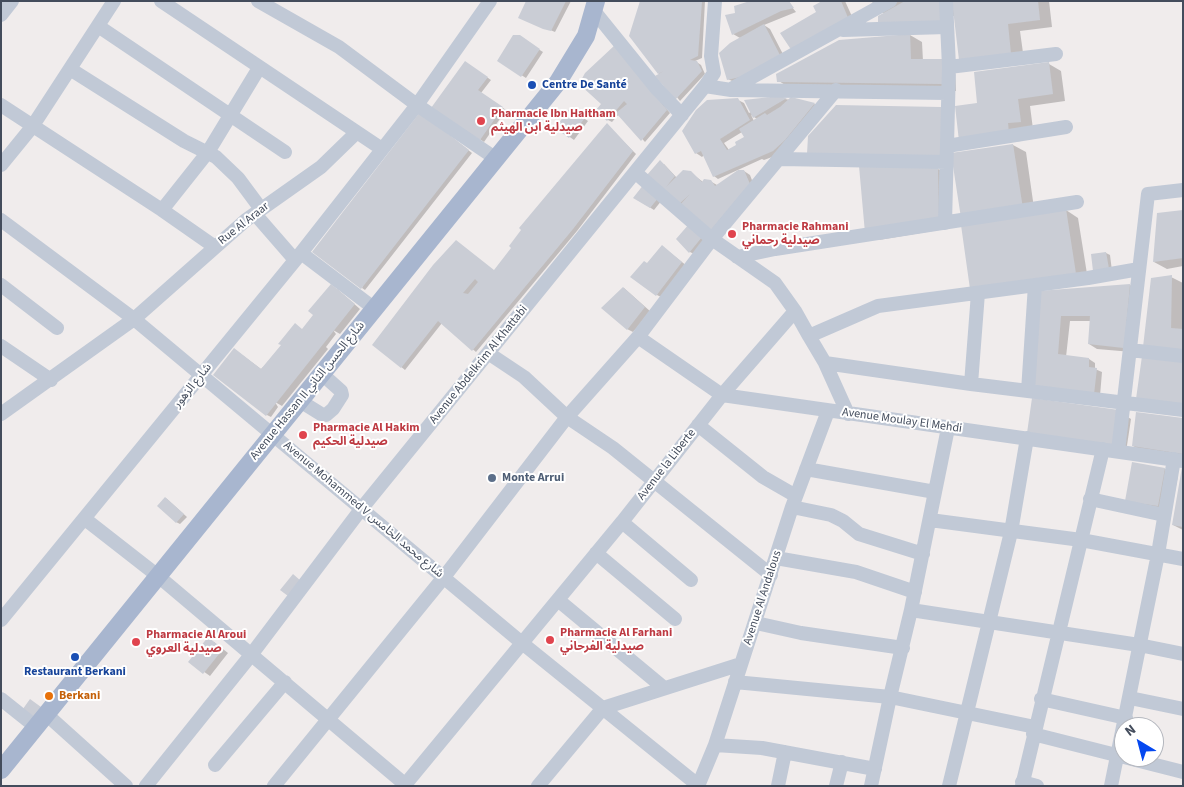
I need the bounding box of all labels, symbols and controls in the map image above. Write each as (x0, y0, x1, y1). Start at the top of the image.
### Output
place label: Centre De Santé (542, 78, 627, 92)
marker: Centre De Santé (526, 79, 538, 91)
place label: Pharmacie Ibn Haitham صيدلية ابن الهيثم (491, 107, 616, 135)
marker: Pharmacie Ibn Haitham صيدلية ابن الهيثم (475, 115, 487, 127)
street label: Rue Al Araar (216, 200, 272, 248)
place label: Pharmacie Rahmani صيدلية رحماني (742, 220, 848, 248)
marker: Pharmacie Rahmani صيدلية رحماني (726, 228, 738, 240)
street label: Avenue Abdelkrim Al Khattabi (427, 303, 531, 427)
street label: Avenue Hassan II شارع الحسن الثاني (248, 319, 368, 463)
street label: شارع الزهور (171, 361, 215, 411)
street label: Avenue Moulay El Mehdi (841, 405, 963, 437)
place label: Pharmacie Al Hakim صيدلية الحكيم (313, 421, 420, 449)
street label: Avenue la Liberte (635, 427, 699, 503)
marker: Pharmacie Al Hakim صيدلية الحكيم (297, 429, 309, 441)
street label: Avenue Mohammed V شارع محمد الخامس (280, 439, 446, 581)
place label: Monte Arrui (502, 471, 564, 485)
marker: Monte Arrui (486, 472, 498, 484)
street label: Avenue Al Andalous (741, 549, 785, 647)
place label: Pharmacie Al Farhani صيدلية الفرحاني (560, 626, 672, 654)
place label: Pharmacie Al Aroui صيدلية العروي (146, 628, 246, 656)
marker: Pharmacie Al Farhani صيدلية الفرحاني (544, 634, 556, 646)
marker: Pharmacie Al Aroui صيدلية العروي (130, 636, 142, 648)
marker: Restaurant Berkani (69, 651, 81, 663)
place label: Restaurant Berkani (24, 665, 126, 679)
place label: Berkani (59, 689, 100, 703)
marker: Berkani (43, 690, 55, 702)
north arrow (1114, 717, 1164, 767)
text: N (1121, 720, 1140, 742)

